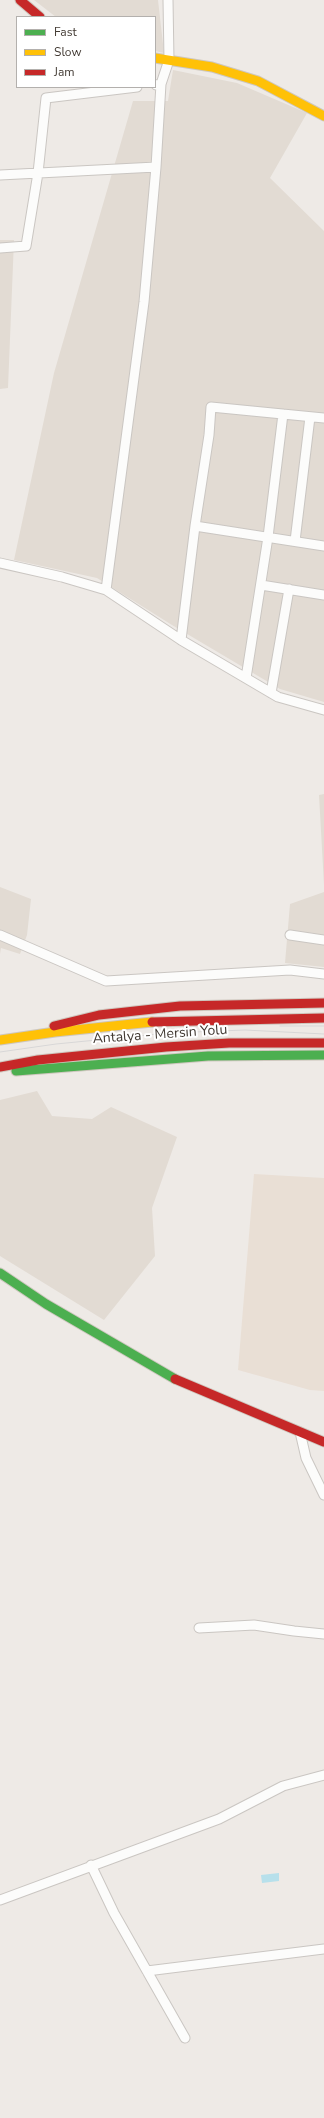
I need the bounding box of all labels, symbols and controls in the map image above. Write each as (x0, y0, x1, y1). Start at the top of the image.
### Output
legend (16, 16, 156, 88)
text: Fast (54, 24, 77, 40)
text: Slow (54, 44, 82, 60)
text: Jam (54, 64, 75, 80)
street label: Antalya - Mersin Yolu (92, 1022, 228, 1048)

